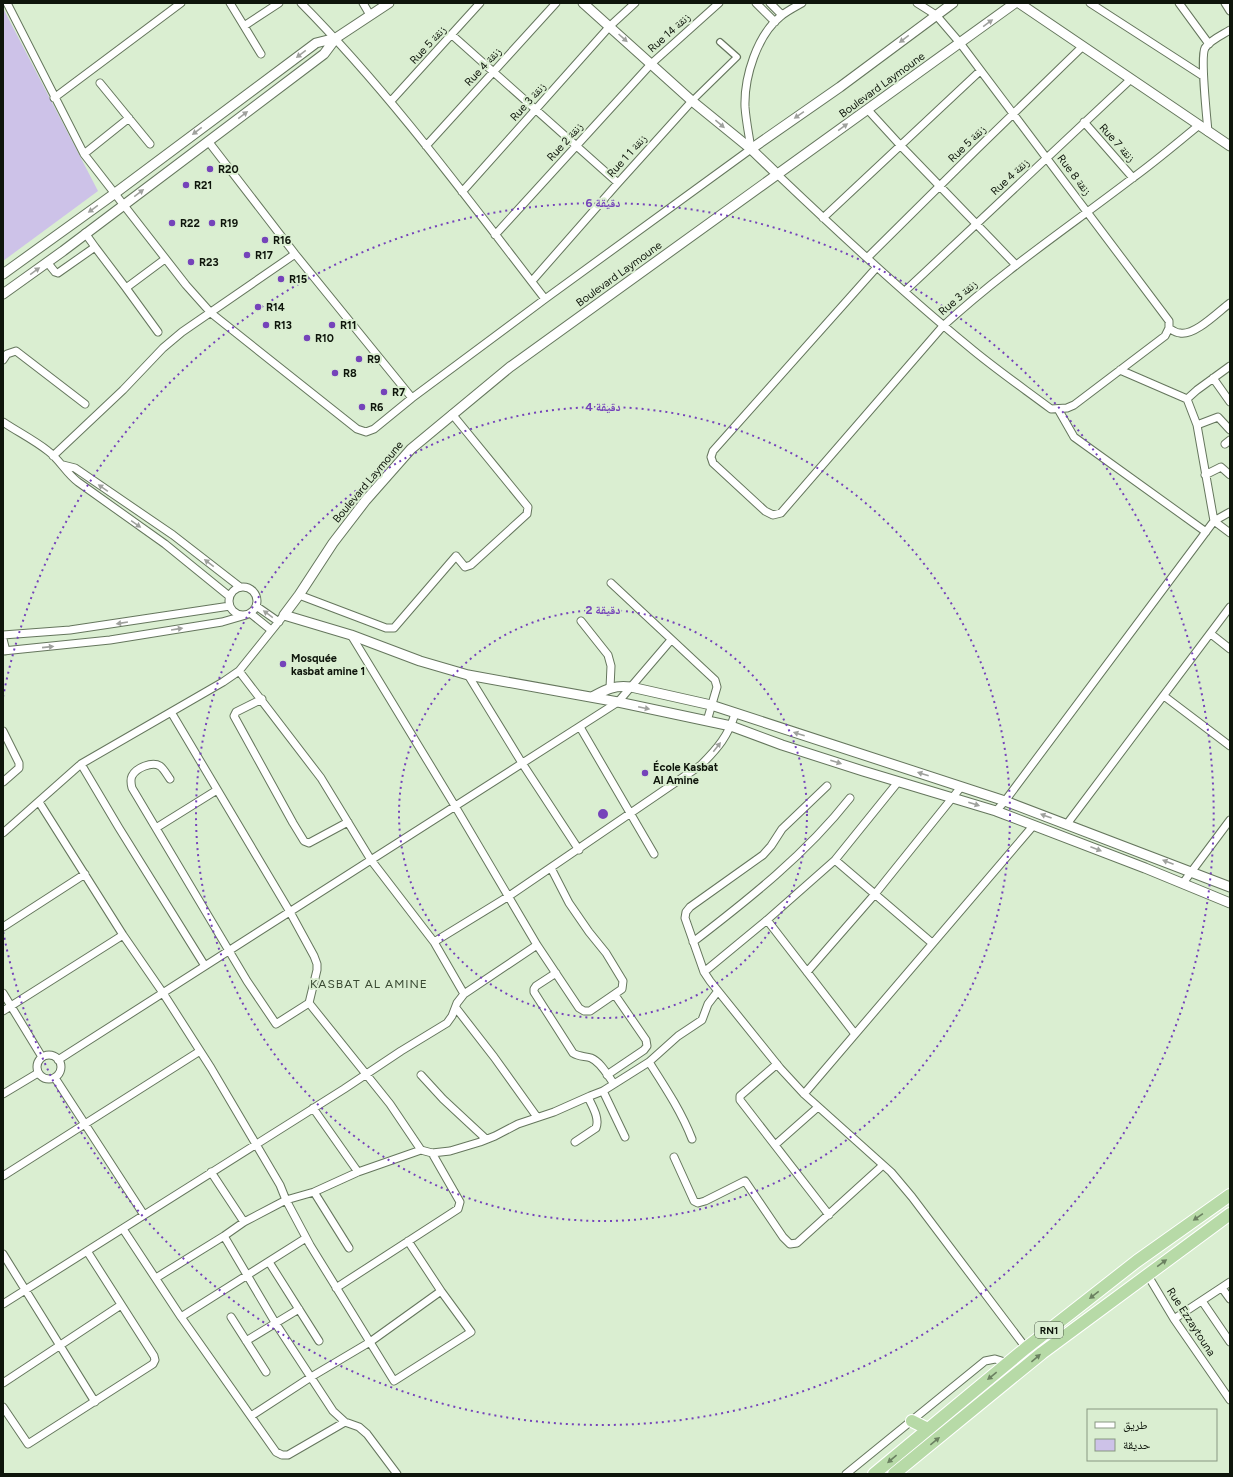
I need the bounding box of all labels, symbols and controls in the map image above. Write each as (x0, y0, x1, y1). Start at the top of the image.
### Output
street label: Rue 14 زنقة (645, 11, 693, 55)
one-way arrow (982, 19, 993, 27)
street label: Rue 5 زنقة (407, 23, 449, 67)
one-way arrow (618, 33, 628, 42)
one-way arrow (899, 35, 910, 43)
street label: Rue 4 زنقة (462, 45, 504, 89)
one-way arrow (296, 49, 307, 58)
street label: Boulevard Laymoune (837, 50, 927, 120)
street label: Rue 3 زنقة (507, 80, 549, 124)
one-way arrow (237, 111, 248, 119)
one-way arrow (794, 111, 804, 119)
one-way arrow (715, 119, 725, 128)
street label: Rue 2 زنقة (544, 120, 586, 164)
street label: Rue 7 زنقة (1096, 121, 1138, 165)
street label: Rue 5 زنقة (945, 123, 989, 165)
one-way arrow (838, 124, 848, 132)
one-way arrow (192, 127, 202, 135)
street label: Rue 1 زنقة 1 (605, 132, 649, 180)
street label: Rue 8 زنقة (1054, 152, 1094, 198)
street label: Rue 4 زنقة (988, 156, 1032, 198)
place label: R20 (218, 163, 239, 176)
marker: R20 (205, 164, 215, 174)
place label: R21 (194, 179, 212, 192)
marker: R21 (181, 180, 191, 190)
one-way arrow (133, 189, 144, 197)
text: 6 دقيقة (585, 196, 621, 210)
one-way arrow (87, 205, 98, 213)
place label: R22 (180, 217, 200, 230)
place label: R19 (220, 217, 238, 230)
marker: R22 (167, 218, 177, 228)
marker: R19 (207, 218, 217, 228)
place label: R16 (273, 234, 292, 247)
marker: R16 (260, 235, 270, 245)
street label: Boulevard Laymoune (574, 239, 664, 309)
place label: R17 (255, 249, 273, 262)
marker: R17 (242, 250, 252, 260)
place label: R23 (199, 256, 219, 269)
marker: R23 (186, 257, 196, 267)
one-way arrow (29, 267, 40, 275)
place label: R15 (289, 273, 307, 286)
marker: R15 (276, 274, 286, 284)
street label: Rue 3 زنقة (936, 278, 980, 318)
place label: R14 (266, 301, 285, 314)
marker: R14 (253, 302, 263, 312)
place label: R13 (274, 319, 292, 332)
place label: R11 (340, 319, 356, 332)
marker: R13 (261, 320, 271, 330)
marker: R11 (327, 320, 337, 330)
place label: R10 (315, 332, 334, 345)
marker: R10 (302, 333, 312, 343)
place label: R9 (367, 353, 380, 366)
marker: R9 (354, 354, 364, 364)
place label: R8 (343, 367, 357, 380)
marker: R8 (330, 368, 340, 378)
place label: R7 (392, 386, 405, 399)
marker: R7 (379, 387, 389, 397)
text: 4 دقيقة (585, 400, 621, 414)
place label: R6 (370, 401, 384, 414)
marker: R6 (357, 402, 367, 412)
street label: Boulevard Laymoune (330, 438, 406, 526)
one-way arrow (98, 484, 109, 492)
one-way arrow (131, 520, 142, 528)
one-way arrow (204, 559, 215, 568)
text: 2 دقيقة (585, 603, 621, 617)
one-way arrow (262, 610, 273, 618)
one-way arrow (116, 620, 128, 626)
one-way arrow (171, 626, 183, 632)
one-way arrow (42, 643, 54, 650)
place label: Mosquée kasbat amine 1 (291, 652, 365, 678)
marker: Mosquée kasbat amine 1 (278, 659, 288, 669)
one-way arrow (638, 705, 650, 711)
one-way arrow (793, 731, 805, 737)
one-way arrow (713, 742, 721, 753)
place label: École Kasbat Al Amine (653, 760, 719, 787)
one-way arrow (830, 760, 842, 766)
marker: École Kasbat Al Amine (640, 768, 650, 778)
one-way arrow (917, 771, 929, 777)
one-way arrow (968, 801, 980, 807)
centre of rings (596, 807, 610, 821)
one-way arrow (1040, 813, 1052, 819)
one-way arrow (1090, 847, 1102, 853)
one-way arrow (1161, 859, 1173, 865)
district label: KASBAT AL AMINE (310, 977, 428, 991)
one-way arrow (1193, 1213, 1204, 1221)
one-way arrow (1157, 1259, 1168, 1267)
street label: Rue Ezzaytouna (1164, 1285, 1218, 1359)
one-way arrow (1088, 1290, 1099, 1299)
road number: RN1 (1035, 1322, 1063, 1338)
one-way arrow (1031, 1354, 1041, 1363)
one-way arrow (987, 1371, 998, 1380)
legend (1087, 1409, 1217, 1461)
text: طريق (1123, 1418, 1148, 1432)
one-way arrow (930, 1436, 941, 1445)
text: حديقة (1123, 1438, 1151, 1452)
one-way arrow (887, 1454, 898, 1463)

